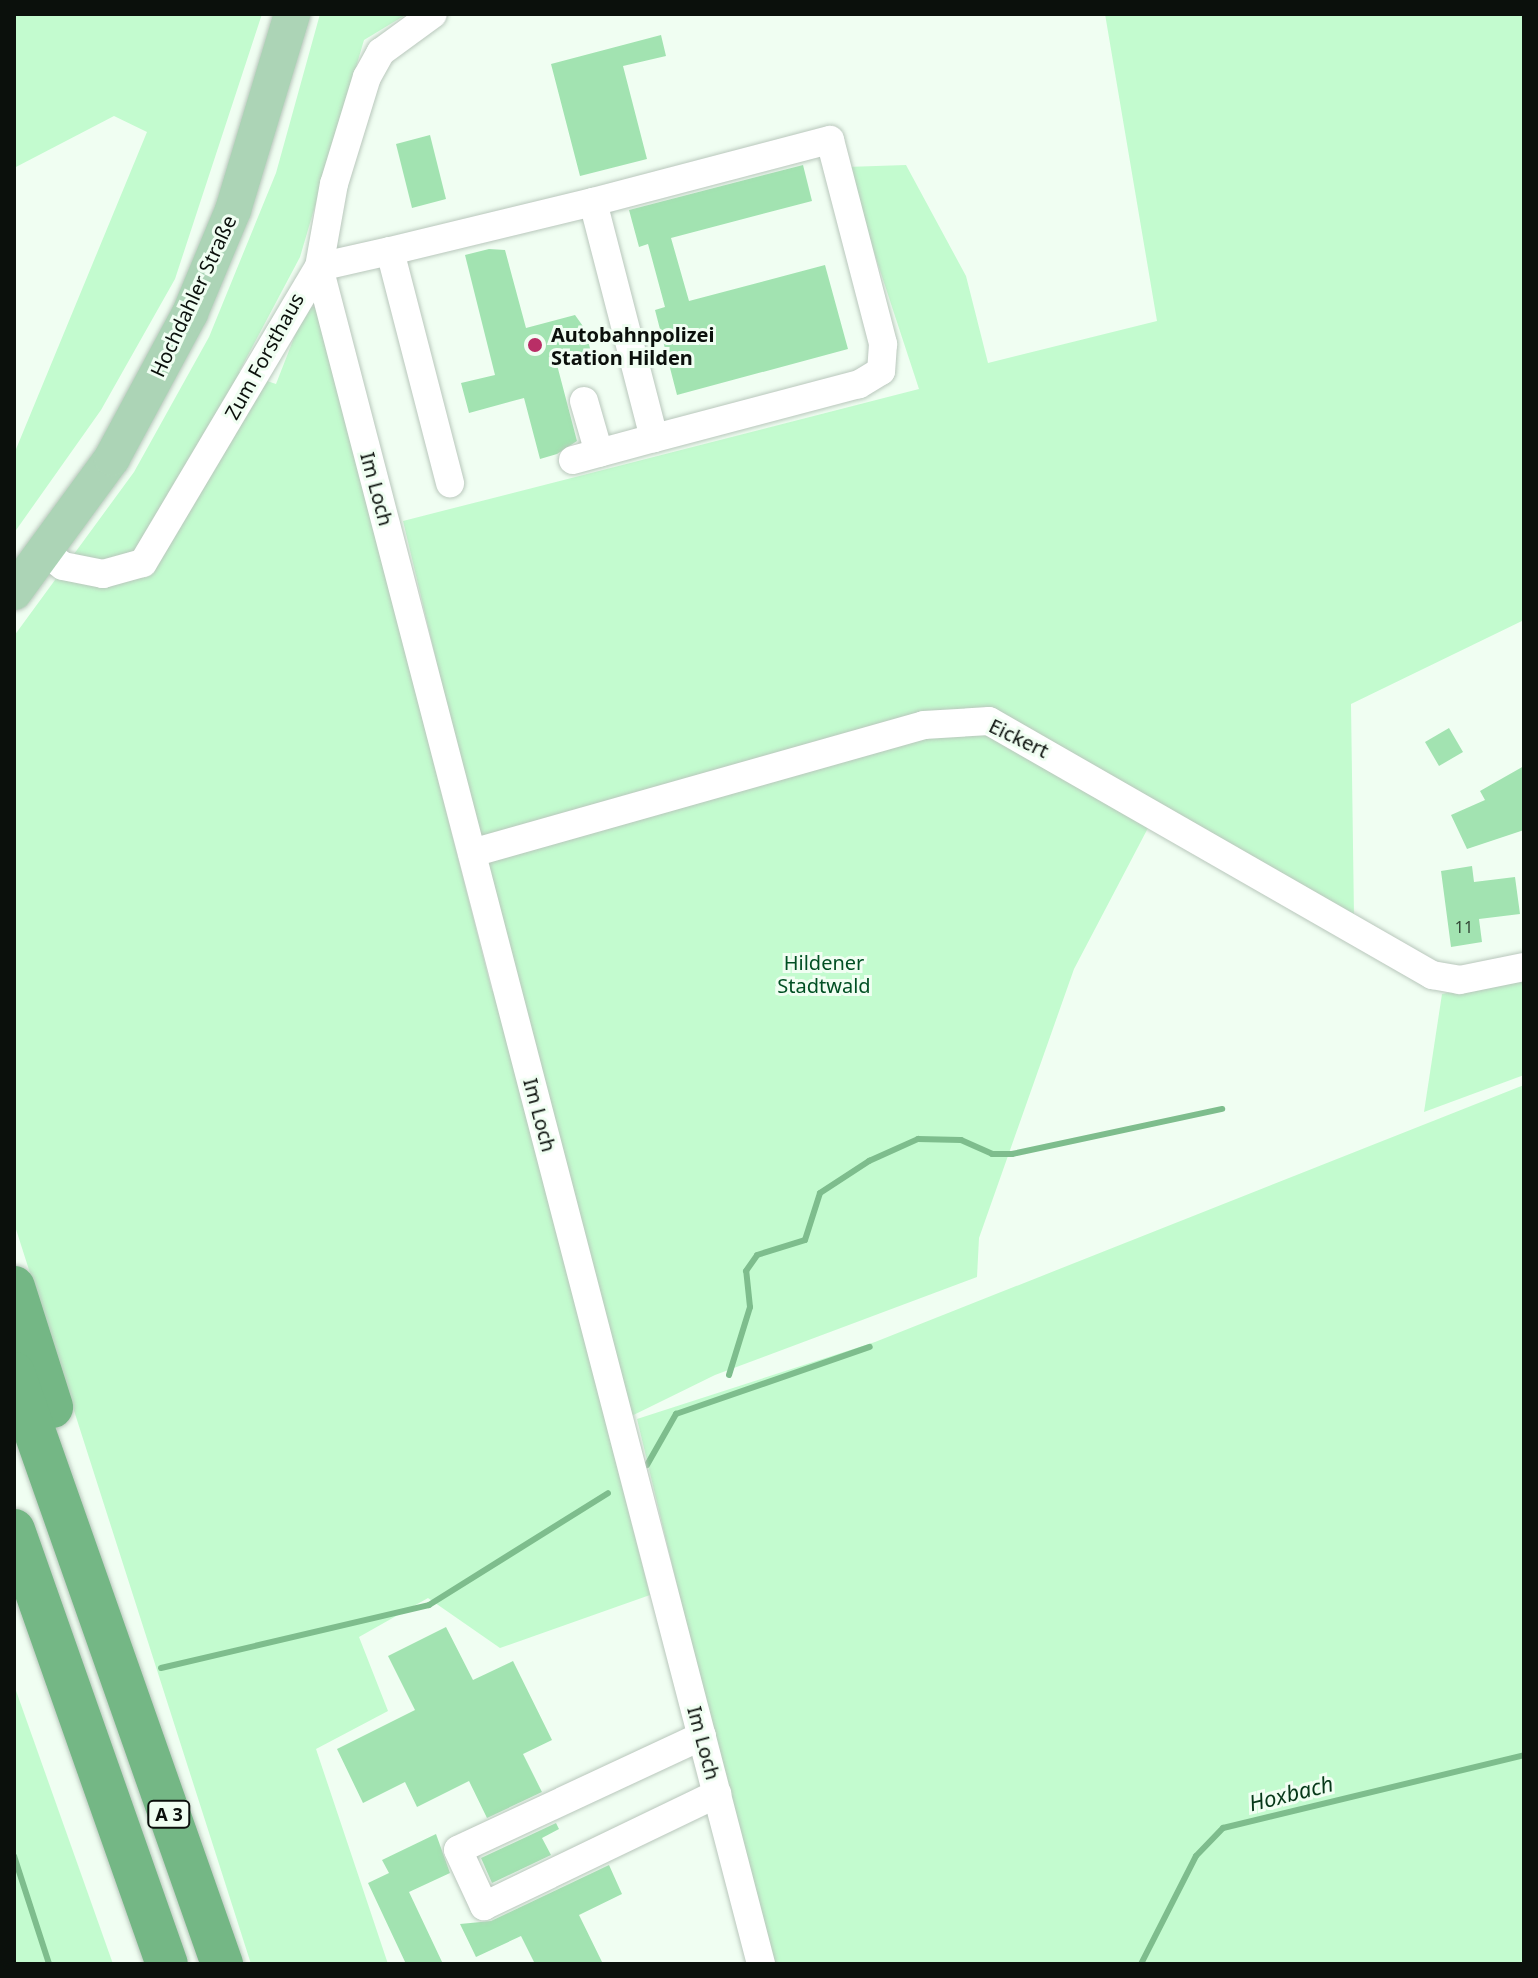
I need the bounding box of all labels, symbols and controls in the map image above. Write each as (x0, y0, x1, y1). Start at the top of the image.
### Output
street label: Hochdahler Straße (145, 211, 241, 381)
street label: Zum Forsthaus (219, 289, 309, 423)
place label: Autobahnpolizei Station Hilden (551, 322, 714, 369)
marker: Autobahnpolizei Station Hilden (526, 336, 544, 354)
street label: Im Loch (356, 450, 398, 528)
street label: Eickert (985, 713, 1053, 763)
house number: 11 (1455, 917, 1473, 937)
park label: Hildener Stadtwald (777, 950, 871, 997)
street label: Im Loch (519, 1076, 561, 1154)
street label: Im Loch (683, 1704, 725, 1782)
water label: Hoxbach (1246, 1770, 1336, 1816)
road number: A 3 (147, 1800, 191, 1828)

